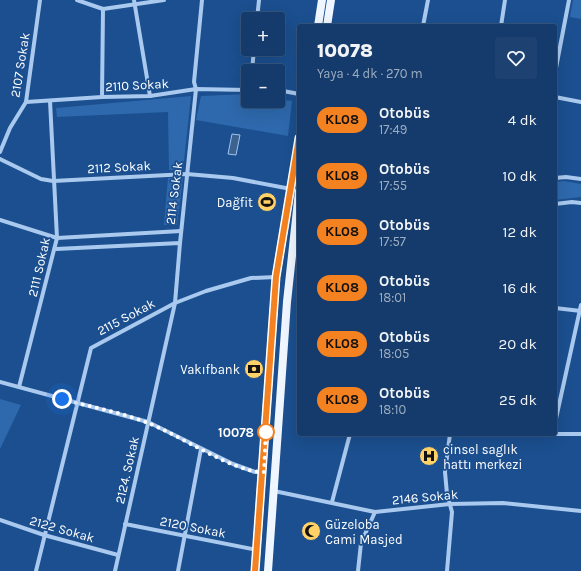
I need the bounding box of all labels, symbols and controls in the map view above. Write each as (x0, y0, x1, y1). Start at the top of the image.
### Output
map controls (241, 12, 285, 108)
button: + (241, 12, 285, 56)
street label: 2107 Sokak (7, 31, 33, 99)
button: heart (495, 37, 537, 79)
text: 10078 (317, 40, 373, 62)
button: − (241, 64, 285, 108)
text: Yaya · 4 dk · 270 m (317, 66, 423, 81)
street label: 2110 Sokak (105, 76, 169, 94)
text: Otobüs (379, 104, 430, 122)
text: KL08 (325, 111, 359, 128)
text: 4 dk (508, 111, 537, 129)
text: 17:49 (379, 122, 407, 137)
street label: 2112 Sokak (87, 158, 151, 176)
text: Otobüs (379, 160, 430, 178)
street label: 2114 Sokak (163, 161, 185, 225)
text: KL08 (325, 167, 359, 184)
text: 10 dk (502, 167, 537, 185)
text: 17:55 (379, 178, 407, 193)
sports icon: Dağfit (256, 191, 278, 213)
place label: Dağfit (217, 195, 253, 210)
text: Otobüs (379, 216, 430, 234)
text: KL08 (325, 223, 359, 240)
text: 12 dk (502, 223, 537, 241)
text: 17:57 (379, 234, 406, 249)
street label: 2111 Sokak (25, 236, 53, 298)
text: Otobüs (379, 272, 430, 290)
text: KL08 (325, 279, 359, 296)
text: 16 dk (503, 279, 537, 297)
text: 18:01 (379, 290, 406, 305)
street label: 2115 Sokak (95, 296, 157, 338)
text: Otobüs (379, 328, 430, 346)
text: KL08 (325, 335, 359, 352)
text: 20 dk (499, 335, 537, 353)
text: 18:05 (379, 346, 409, 361)
bank icon: Vakıfbank (243, 358, 265, 380)
place label: Vakıfbank (180, 362, 240, 377)
text: Otobüs (379, 384, 430, 402)
your location (52, 389, 72, 409)
text: KL08 (325, 391, 359, 408)
text: 25 dk (499, 391, 537, 409)
text: 18:10 (379, 402, 406, 417)
marker: 10078 (257, 423, 275, 441)
place label: 10078 (218, 425, 254, 440)
street label: 2124. Sokak (112, 435, 142, 505)
place label: cinsel saglık hattı merkezi (443, 442, 522, 472)
hospital icon: cinsel saglık hattı merkezi (418, 445, 440, 467)
street label: 2146 Sokak (391, 487, 459, 507)
street label: 2122 Sokak (28, 513, 96, 545)
street label: 2120 Sokak (159, 513, 227, 541)
place label: Güzeloba Cami Masjed (325, 517, 403, 547)
mosque icon: Güzeloba Cami Masjed (300, 520, 322, 542)

